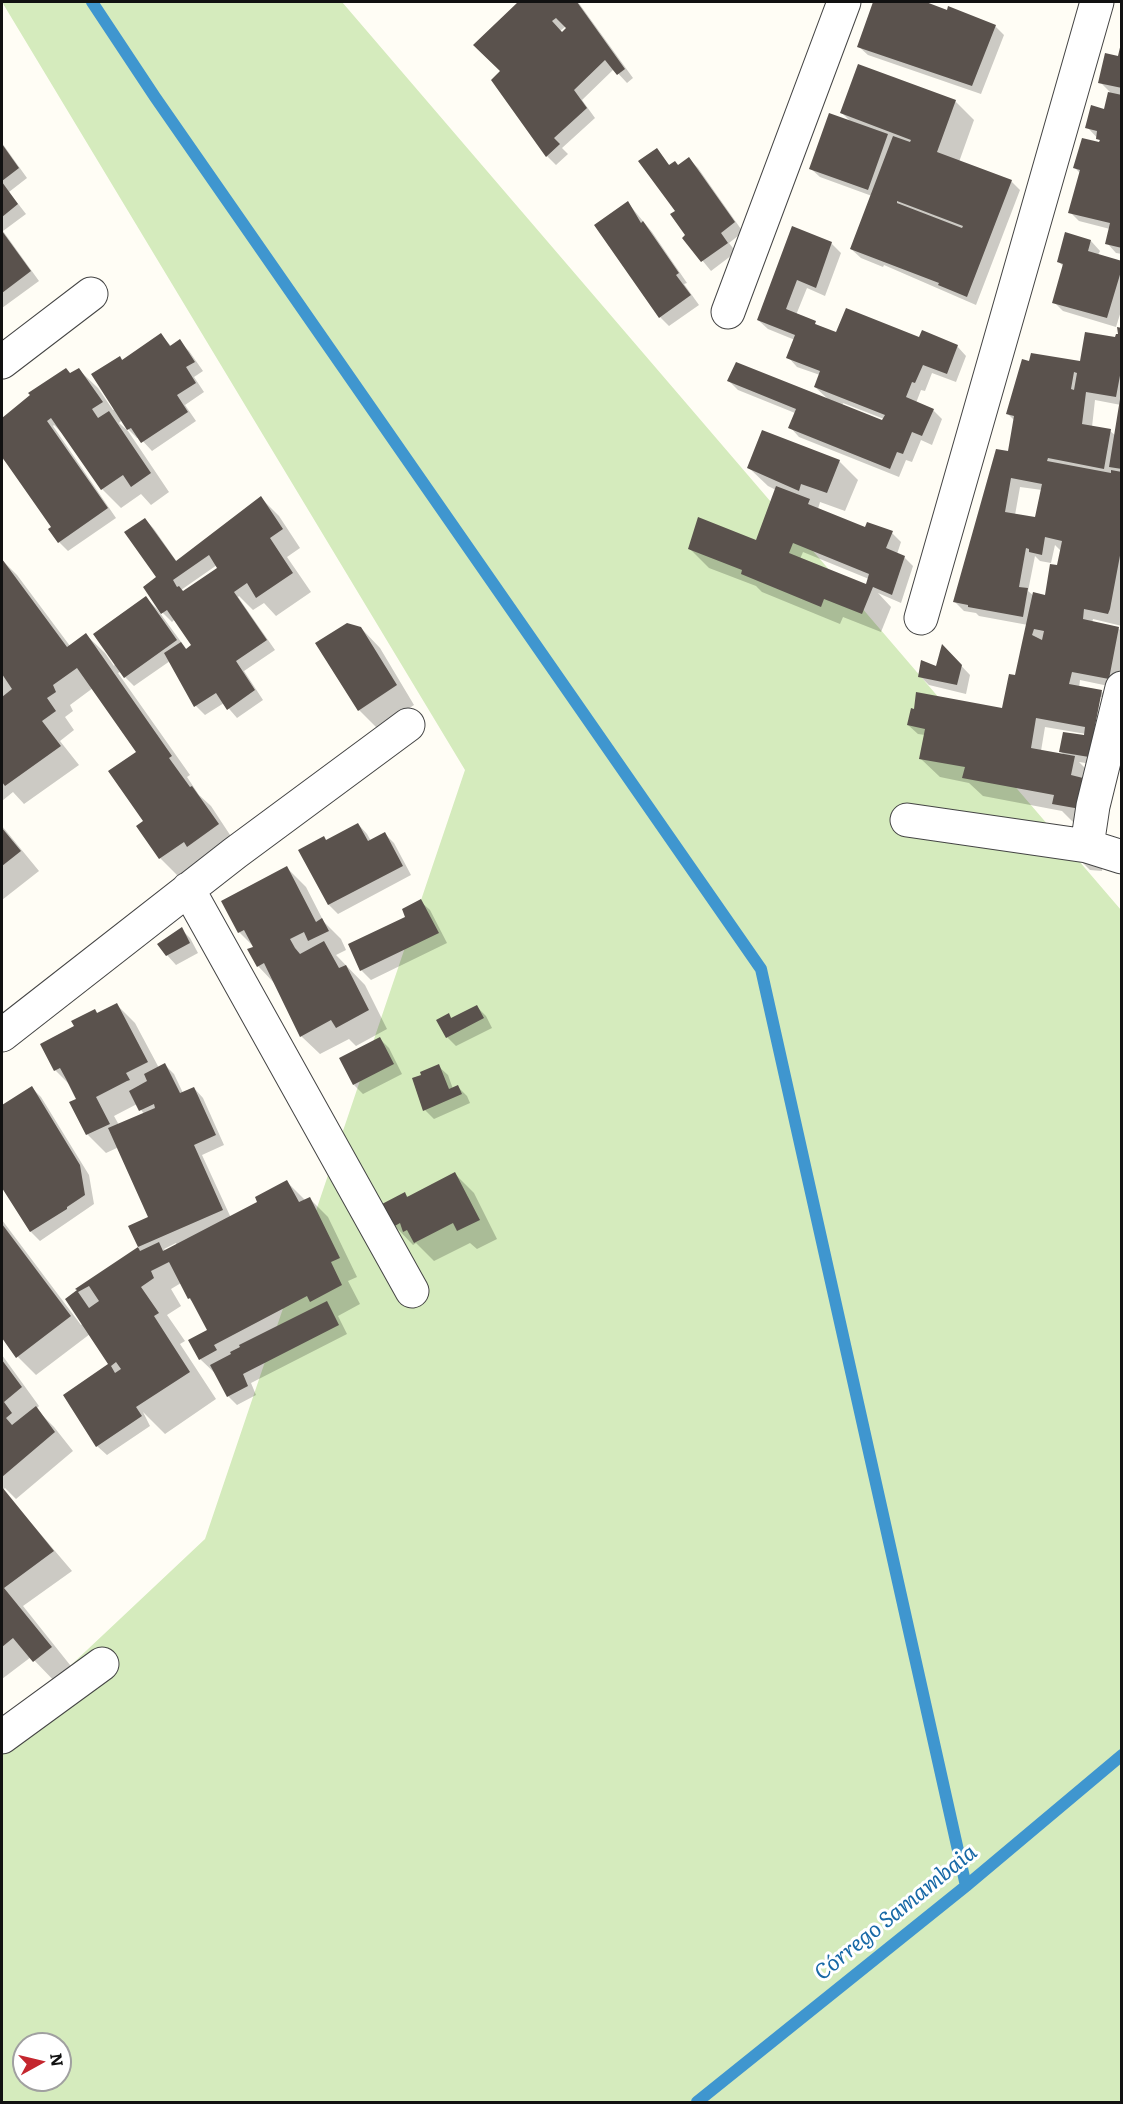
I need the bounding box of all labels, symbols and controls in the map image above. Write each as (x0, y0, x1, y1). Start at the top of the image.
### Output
water label: Córrego Samambaia (810, 1840, 982, 1986)
north arrow (12, 2032, 72, 2092)
text: N (45, 2051, 71, 2068)

